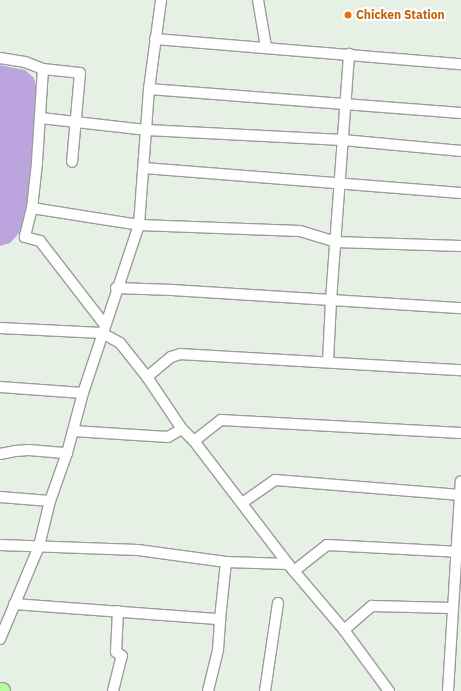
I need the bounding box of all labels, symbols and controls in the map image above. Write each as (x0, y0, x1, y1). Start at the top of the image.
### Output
place label: Chicken Station (356, 8, 445, 22)
marker: Chicken Station (343, 10, 353, 20)

